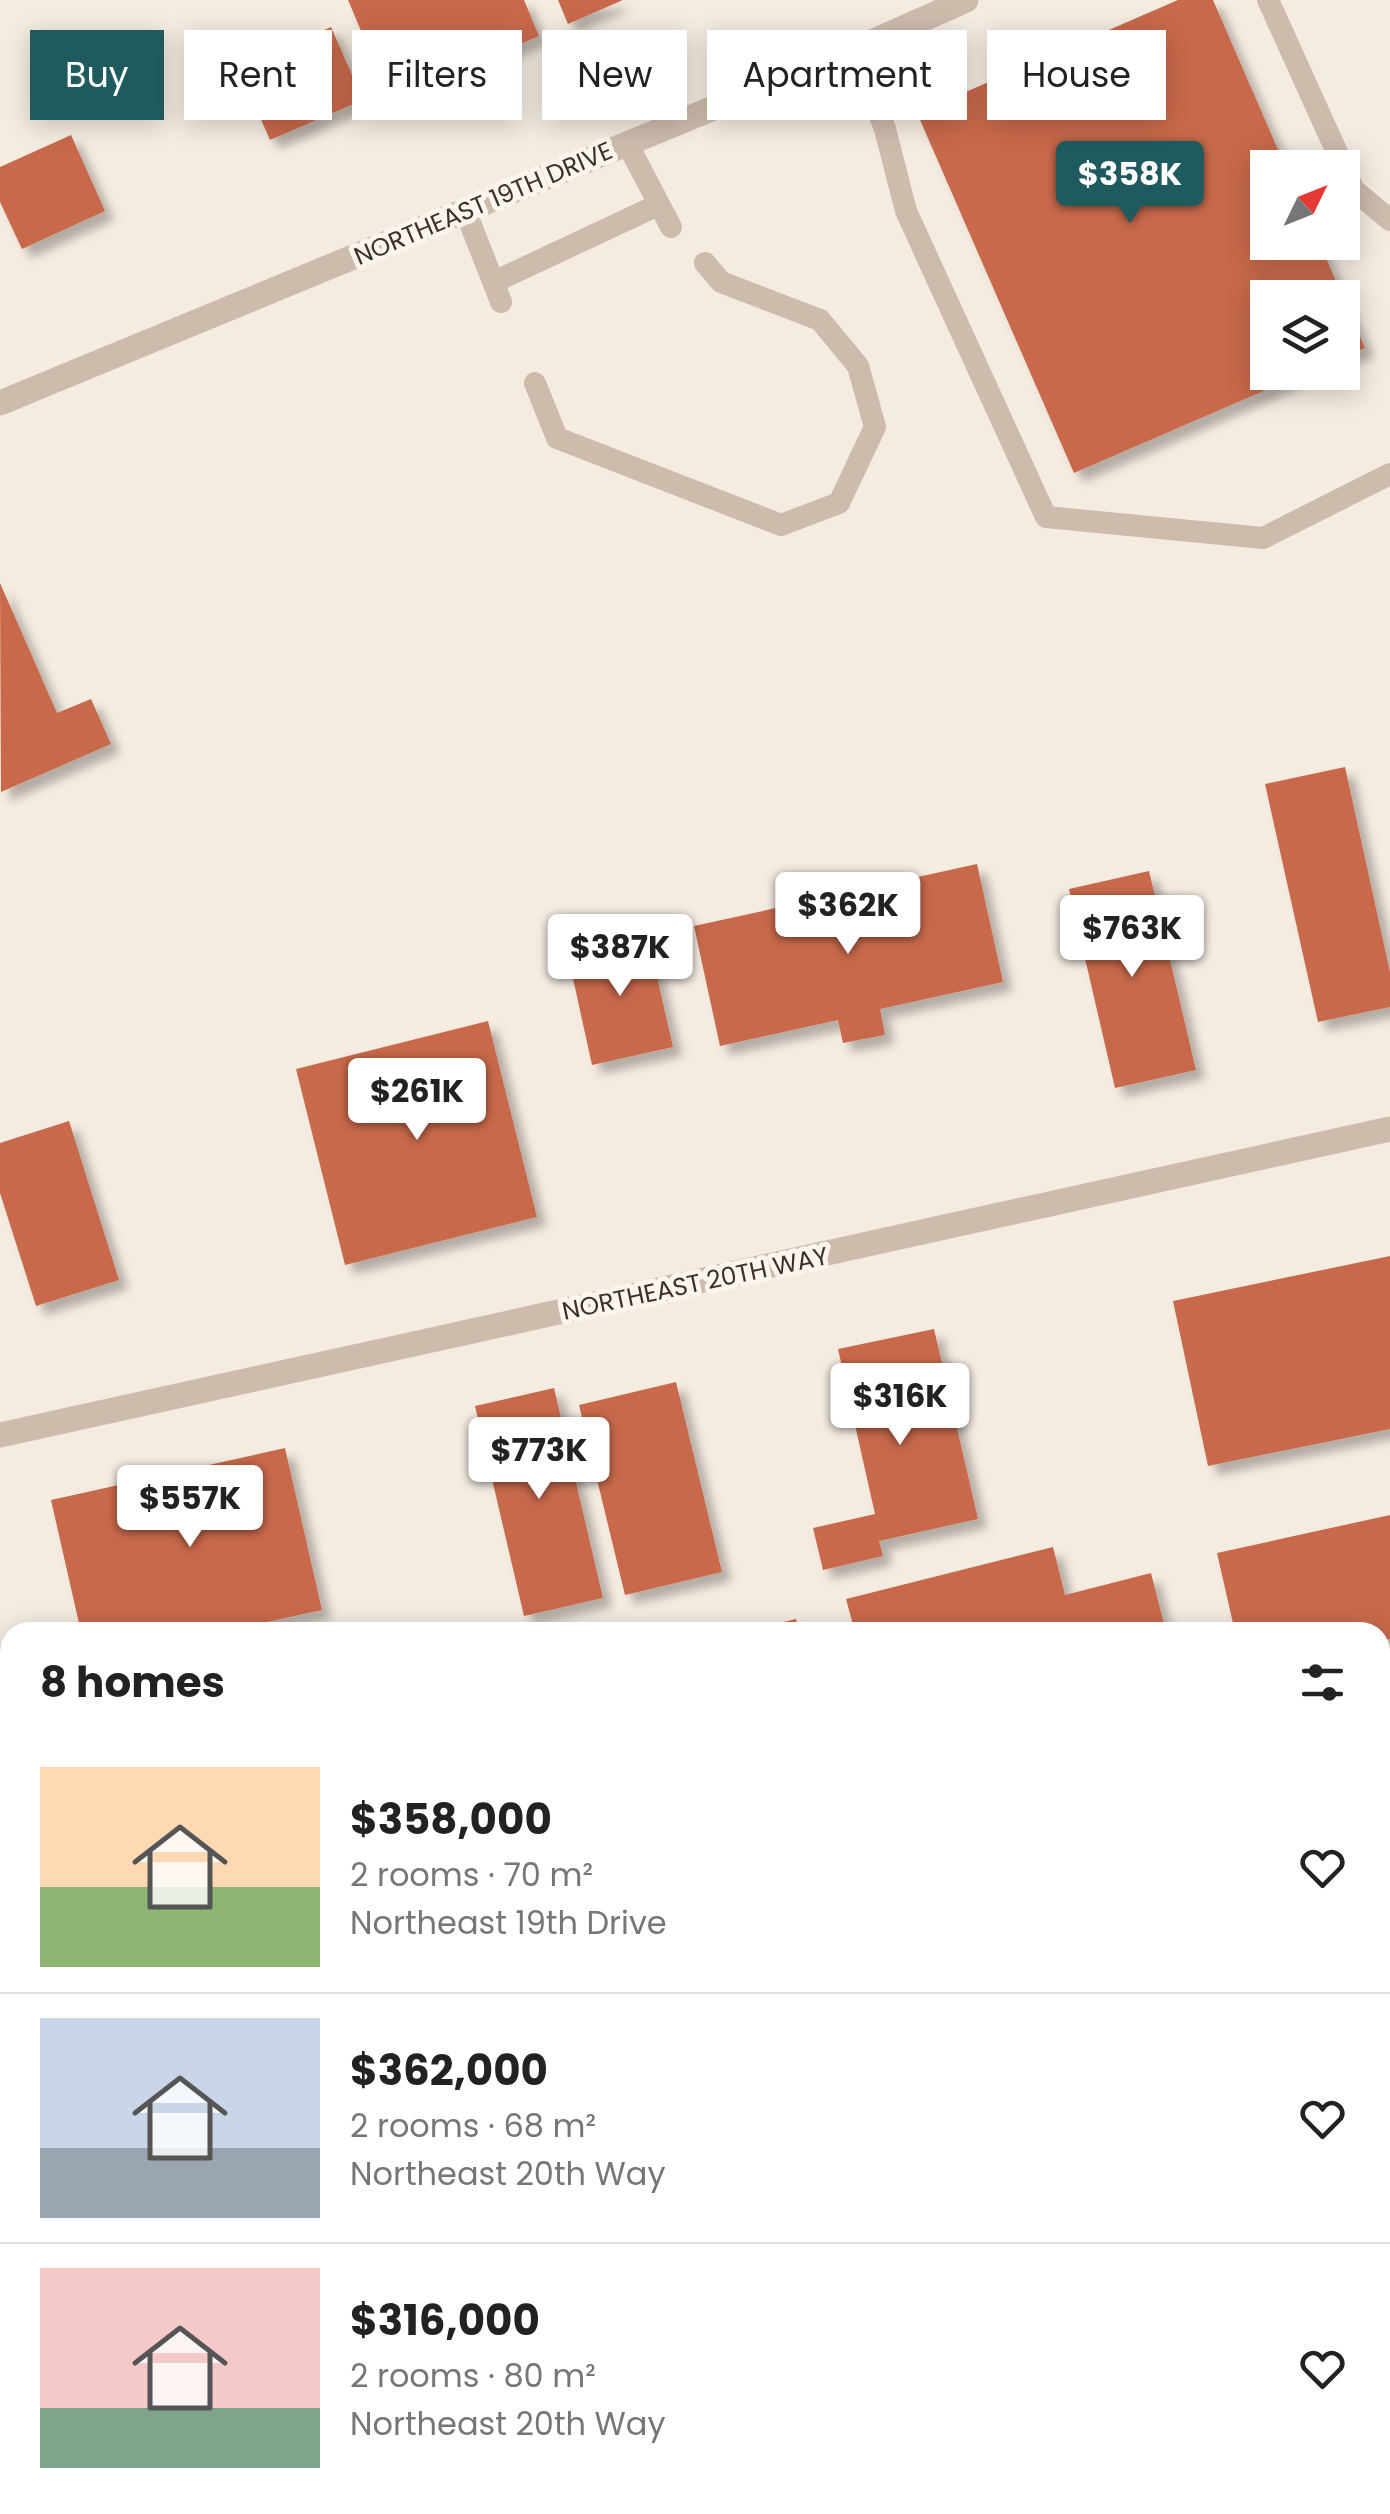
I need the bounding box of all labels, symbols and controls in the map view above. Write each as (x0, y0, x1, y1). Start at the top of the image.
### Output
chip: Buy (30, 30, 164, 120)
chip: Rent (184, 30, 332, 120)
chip: Filters (352, 30, 522, 120)
chip: New (542, 30, 687, 120)
chip: Apartment (707, 30, 967, 120)
chip: House (987, 30, 1166, 120)
street label: NORTHEAST 19TH DRIVE (348, 133, 618, 274)
pin: $358K (1060, 141, 1200, 226)
north arrow (1250, 150, 1360, 260)
map controls (1250, 150, 1360, 390)
text: $358K (1078, 151, 1182, 196)
button: layers (1250, 280, 1360, 390)
pin: $362K (778, 872, 918, 957)
text: $362K (797, 882, 899, 927)
pin: $763K (1062, 895, 1202, 980)
text: $763K (1082, 905, 1182, 950)
pin: $387K (550, 914, 690, 999)
text: $387K (570, 924, 670, 969)
pin: $261K (347, 1058, 487, 1143)
text: $261K (370, 1068, 464, 1113)
street label: NORTHEAST 20TH WAY (559, 1238, 832, 1329)
pin: $316K (830, 1363, 970, 1448)
text: $316K (852, 1373, 948, 1418)
pin: $773K (469, 1417, 609, 1502)
text: $773K (491, 1427, 587, 1472)
pin: $557K (120, 1465, 260, 1550)
text: $557K (139, 1475, 241, 1520)
text: 8 homes (40, 1653, 225, 1712)
icon: filters (1295, 1655, 1350, 1710)
text: $358,000 (350, 1790, 552, 1849)
icon: home (120, 1807, 240, 1927)
icon: heart (1295, 1840, 1350, 1895)
text: 2 rooms · 70 m² (350, 1852, 593, 1897)
text: Northeast 19th Drive (350, 1900, 667, 1945)
text: $362,000 (350, 2041, 548, 2100)
icon: home (120, 2058, 240, 2178)
icon: heart (1295, 2091, 1350, 2146)
text: 2 rooms · 68 m² (350, 2103, 596, 2148)
text: Northeast 20th Way (350, 2151, 665, 2196)
text: $316,000 (350, 2291, 540, 2350)
icon: home (120, 2308, 240, 2428)
icon: heart (1295, 2341, 1350, 2396)
text: 2 rooms · 80 m² (350, 2353, 596, 2398)
text: Northeast 20th Way (350, 2401, 665, 2446)

